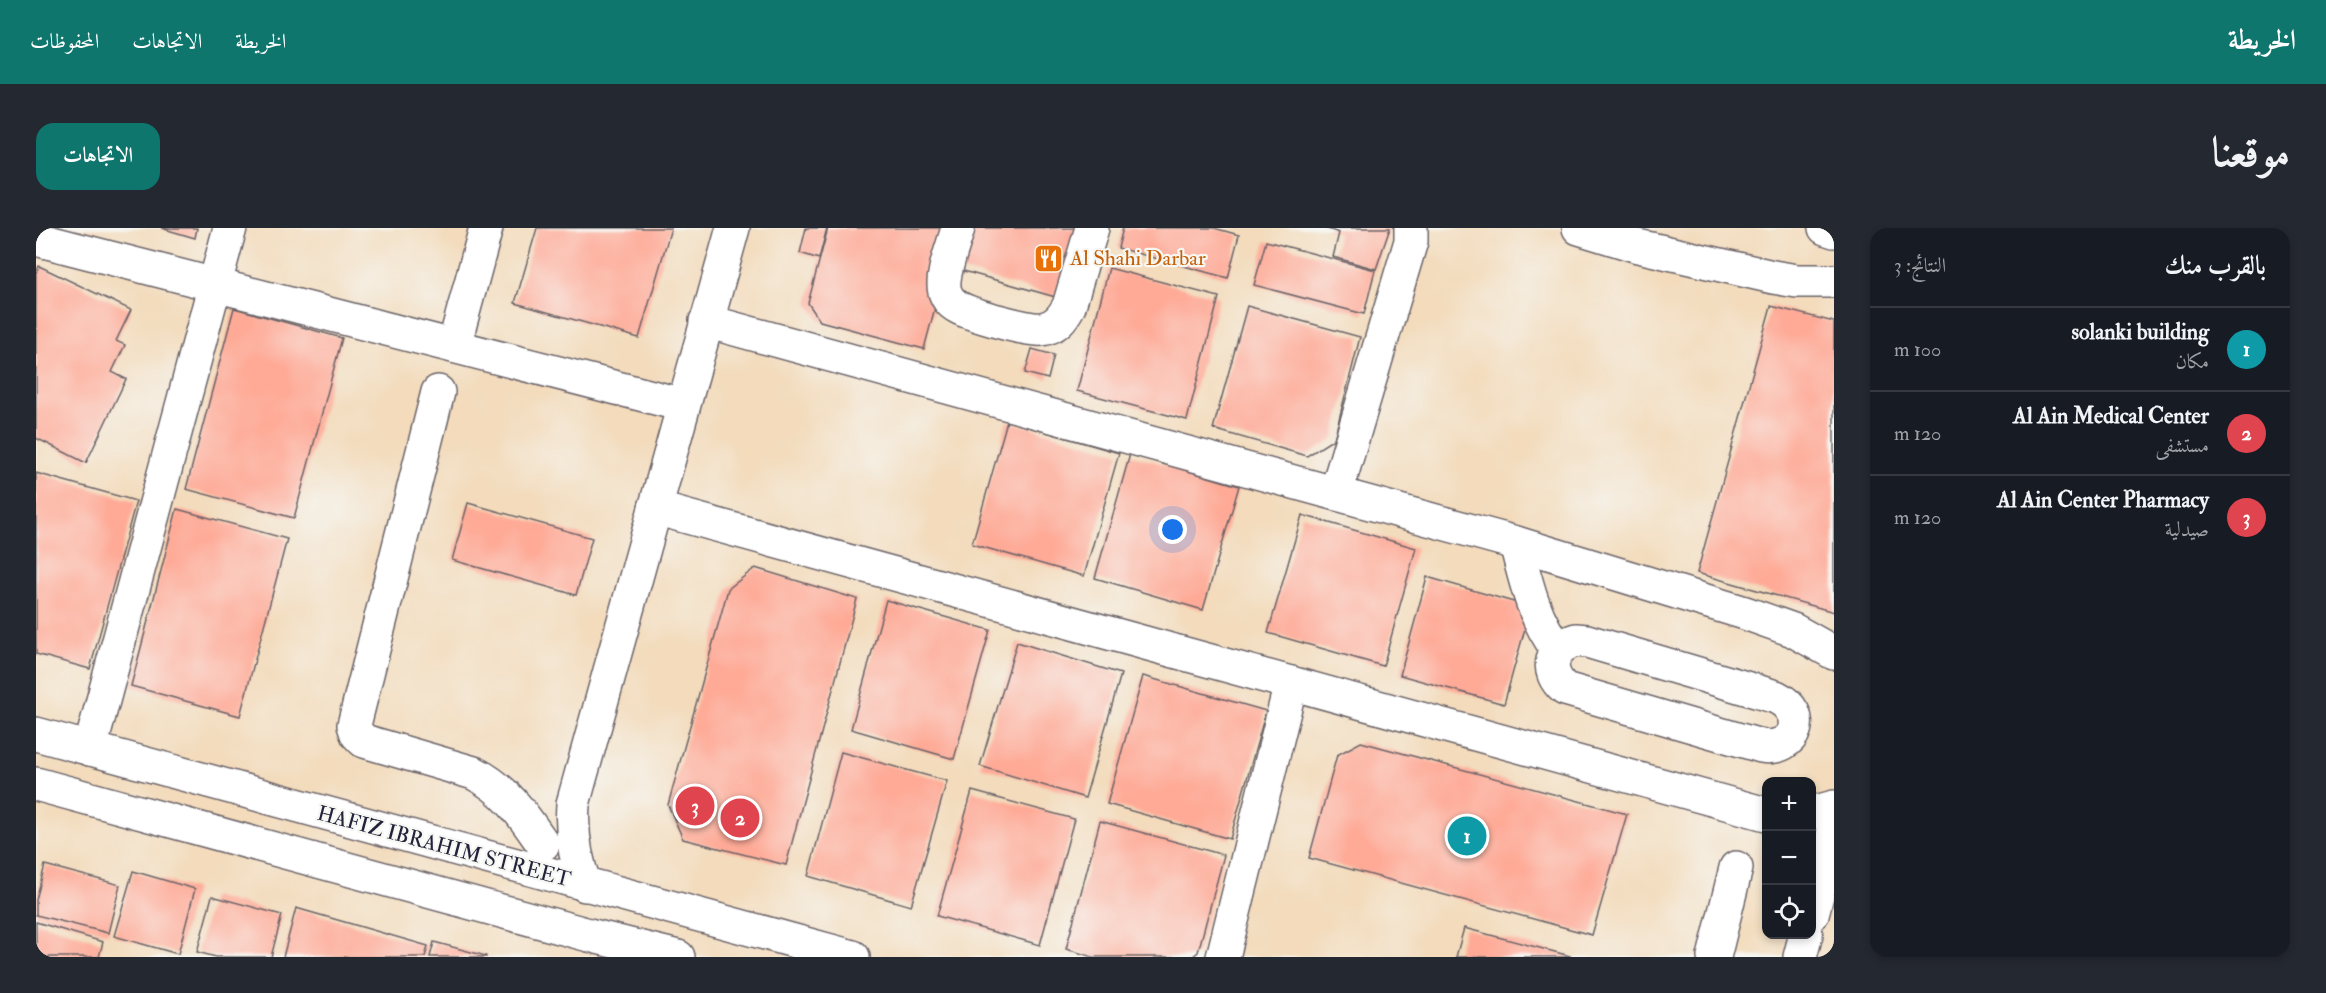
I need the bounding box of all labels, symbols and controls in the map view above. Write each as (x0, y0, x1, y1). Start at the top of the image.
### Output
text: الخريطة (2228, 23, 2296, 58)
text: المحفوظات (30, 28, 99, 55)
text: الاتجاهات (132, 28, 202, 55)
text: الخريطة (235, 28, 286, 55)
button: الاتجاهات (36, 123, 160, 190)
text: موقعنا (2212, 127, 2290, 179)
restaurant icon: Al Shahi Darbar (1033, 242, 1065, 274)
place label: Al Shahi Darbar (1069, 245, 1206, 272)
text: بالقرب منك (2164, 250, 2266, 282)
text: النتائج: 3 (1894, 253, 1946, 278)
text: solanki building (2072, 318, 2209, 346)
text: 100 m (1894, 337, 1941, 362)
text: 1 (2243, 337, 2250, 362)
text: مكان (2175, 349, 2209, 374)
text: Al Ain Medical Center (2013, 402, 2209, 430)
text: 120 m (1894, 421, 1941, 446)
text: 2 (2241, 421, 2252, 446)
text: مستشفى (2156, 433, 2209, 458)
text: Al Ain Center Pharmacy (1997, 486, 2209, 514)
text: 120 m (1894, 505, 1941, 530)
text: 3 (2243, 505, 2250, 530)
your location (1158, 515, 1187, 544)
text: صيدلية (2165, 517, 2209, 542)
map controls (1762, 777, 1816, 939)
button: + (1762, 777, 1816, 831)
pin: 3 (676, 784, 714, 828)
pin: 2 (720, 796, 760, 840)
street label: HAFIZ IBRAHIM STREET (314, 800, 574, 893)
pin: 1 (1448, 814, 1486, 858)
button: − (1762, 831, 1816, 885)
button: locate (1762, 885, 1816, 939)

